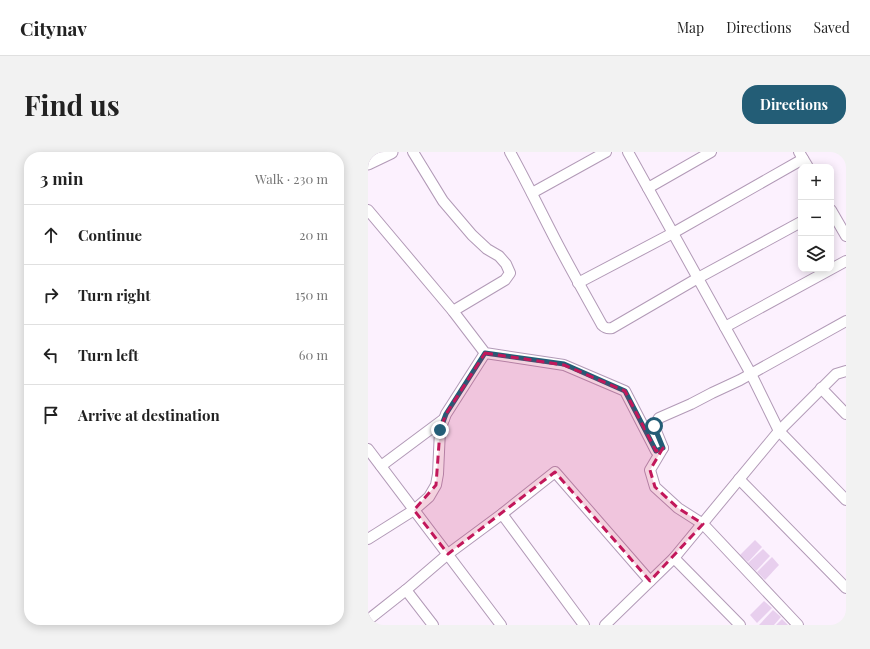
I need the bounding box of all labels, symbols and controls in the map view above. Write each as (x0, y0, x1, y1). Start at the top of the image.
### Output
text: Citynav (20, 15, 87, 41)
text: Map (677, 18, 704, 37)
text: Directions (726, 18, 792, 37)
text: Saved (814, 18, 850, 37)
button: Directions (742, 85, 846, 124)
text: Find us (24, 86, 120, 123)
map controls (798, 164, 834, 272)
button: + (798, 164, 834, 200)
text: 3 min (40, 167, 83, 189)
text: Walk · 230 m (255, 170, 328, 187)
button: − (798, 200, 834, 236)
icon: ahead (40, 224, 62, 246)
text: Continue (78, 225, 142, 245)
text: 20 m (299, 226, 328, 243)
button: layers (798, 236, 834, 272)
icon: right (40, 284, 62, 306)
text: Turn right (78, 285, 151, 305)
text: 150 m (295, 286, 328, 303)
icon: left (40, 344, 62, 366)
text: Turn left (78, 345, 139, 365)
text: 60 m (299, 346, 328, 363)
icon: arrive (40, 404, 62, 426)
text: Arrive at destination (78, 405, 220, 425)
route start (645, 417, 663, 435)
route end (431, 421, 449, 439)

